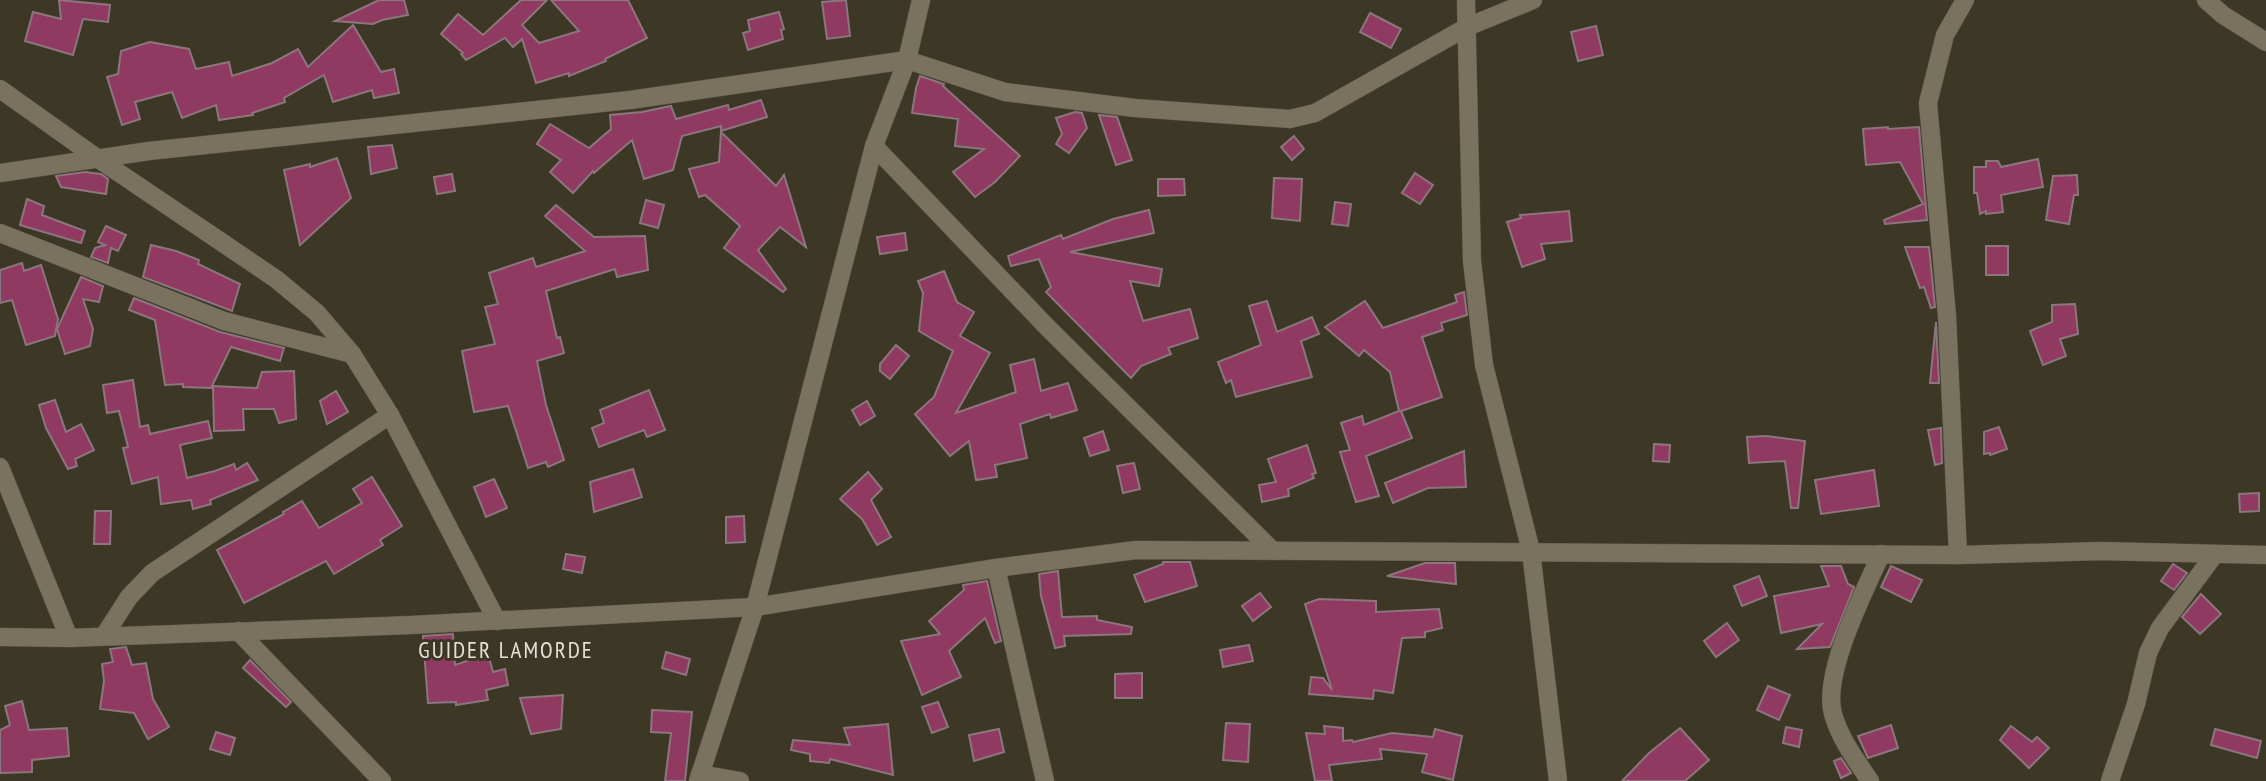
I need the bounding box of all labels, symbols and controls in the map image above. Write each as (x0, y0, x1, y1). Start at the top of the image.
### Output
district label: GUIDER LAMORDE (418, 635, 594, 664)

